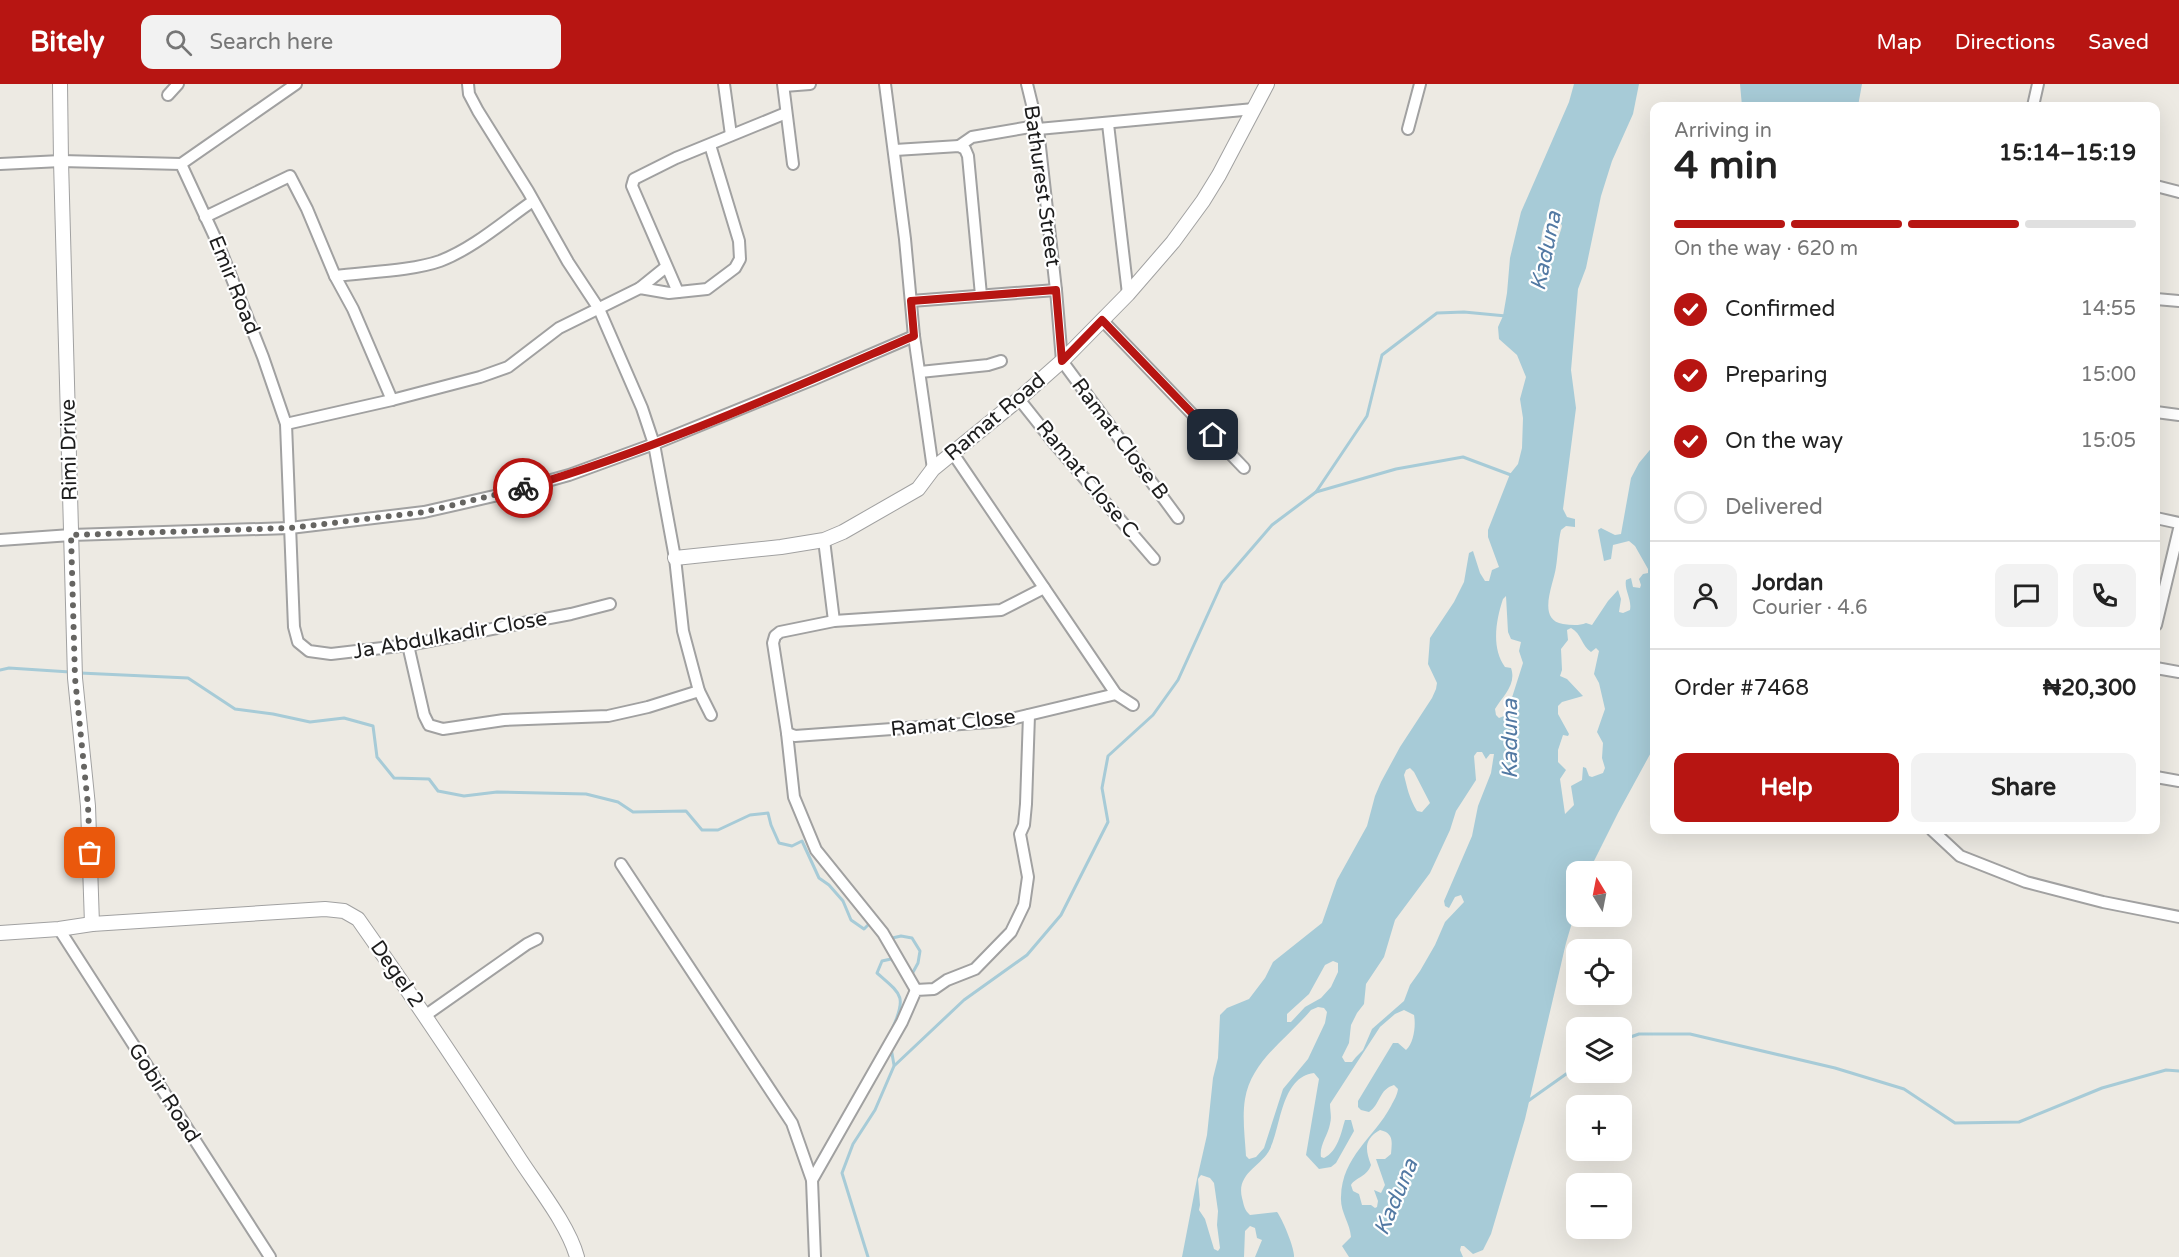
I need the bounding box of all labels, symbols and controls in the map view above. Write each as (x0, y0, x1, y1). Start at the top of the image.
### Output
search box (141, 15, 561, 69)
text: Bitely (30, 25, 105, 59)
icon: search (162, 26, 195, 59)
text: Search here (210, 29, 333, 55)
text: Map (1876, 30, 1922, 55)
text: Directions (1955, 30, 2055, 55)
text: Saved (2088, 30, 2149, 55)
street label: Bathurest Street (1018, 104, 1066, 268)
text: Arriving in (1674, 119, 1772, 143)
text: 15:14–15:19 (1999, 140, 2136, 166)
text: 4 min (1674, 142, 1778, 189)
water label: Kaduna (1525, 208, 1567, 293)
street label: Emir Road (203, 232, 265, 338)
text: On the way · 620 m (1674, 237, 1858, 261)
icon: check (1674, 293, 1707, 326)
text: Confirmed (1725, 296, 1835, 322)
text: 14:55 (2081, 297, 2136, 321)
icon: check (1674, 359, 1707, 392)
text: Preparing (1725, 362, 1828, 388)
text: 15:00 (2081, 363, 2136, 387)
street label: Ramat Road (940, 368, 1050, 466)
street label: Ramat Close B (1066, 373, 1174, 505)
street label: Rimi Drive (56, 399, 82, 501)
pin (1187, 409, 1238, 460)
street label: Ramat Close C (1031, 415, 1143, 543)
icon: home (1196, 418, 1229, 451)
icon: check (1674, 425, 1707, 458)
text: On the way (1725, 428, 1843, 454)
text: 15:05 (2081, 429, 2136, 453)
courier (493, 458, 553, 518)
icon: bike (507, 472, 540, 505)
text: Delivered (1725, 494, 1823, 520)
button: person (1674, 564, 1737, 627)
button: chat (1995, 564, 2058, 627)
button: phone (2073, 564, 2136, 627)
text: Jordan (1752, 570, 1823, 596)
text: Courier · 4.6 (1752, 596, 1867, 620)
street label: Ja Abdulkadir Close (351, 606, 549, 664)
text: Order #7468 (1674, 675, 1809, 701)
text: ₦20,300 (2043, 675, 2136, 701)
water label: Kaduna (1497, 698, 1523, 779)
street label: Ramat Close (889, 704, 1017, 742)
button: Help (1674, 753, 1899, 822)
button: Share (1911, 753, 2136, 822)
pin (64, 827, 115, 878)
icon: bag (73, 836, 106, 869)
north arrow (1566, 861, 1632, 927)
map controls (1566, 861, 1632, 1239)
street label: Degel 2 (365, 936, 429, 1012)
button: locate (1566, 939, 1632, 1005)
button: layers (1566, 1017, 1632, 1083)
street label: Gobir Road (123, 1039, 205, 1147)
button: + (1566, 1095, 1632, 1161)
water label: Kaduna (1368, 1154, 1424, 1239)
button: − (1566, 1173, 1632, 1239)

